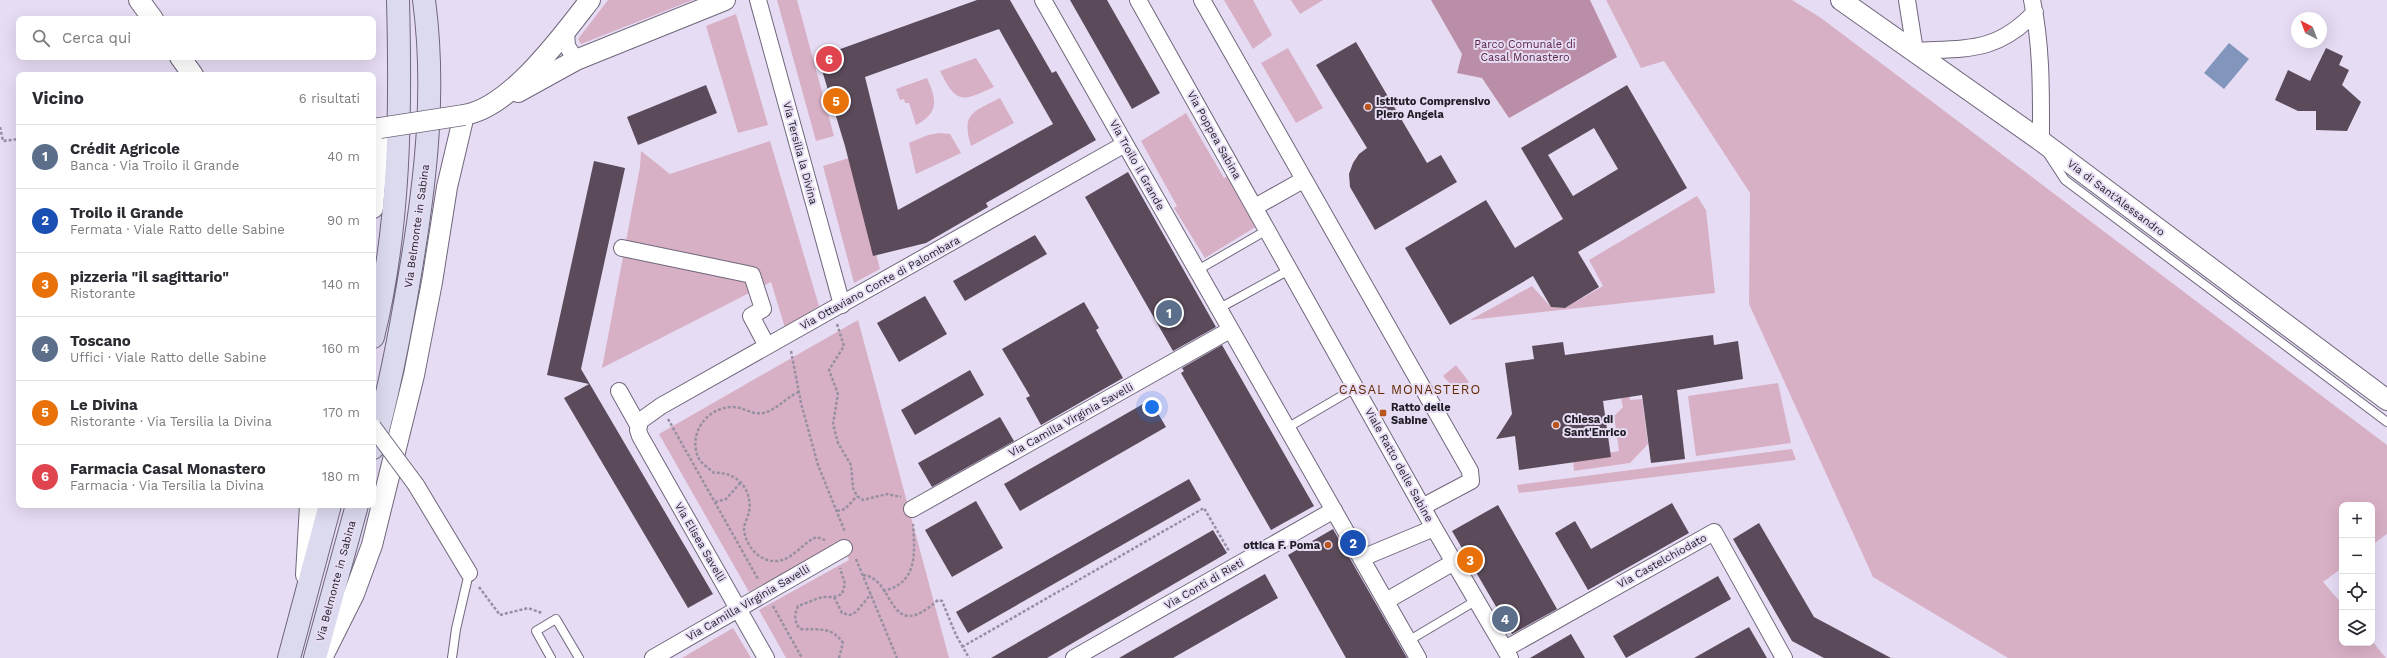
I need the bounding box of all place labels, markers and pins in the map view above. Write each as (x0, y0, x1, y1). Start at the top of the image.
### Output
pin: 6 (816, 44, 842, 74)
pin: 5 (823, 86, 849, 116)
place label: Istituto Comprensivo Piero Angela (1376, 95, 1491, 121)
marker: Istituto Comprensivo Piero Angela (1363, 102, 1373, 112)
pin: 1 (1156, 298, 1182, 328)
place label: Ratto delle Sabine (1391, 401, 1451, 427)
marker: Ratto delle Sabine (1378, 408, 1388, 418)
place label: Chiesa di Sant'Enrico (1564, 413, 1627, 439)
marker: Chiesa di Sant'Enrico (1551, 420, 1561, 430)
pin: 2 (1340, 528, 1366, 558)
place label: ottica F. Poma (1243, 539, 1321, 552)
marker: ottica F. Poma (1323, 540, 1333, 550)
pin: 3 (1457, 545, 1483, 575)
pin: 4 (1492, 604, 1518, 634)

